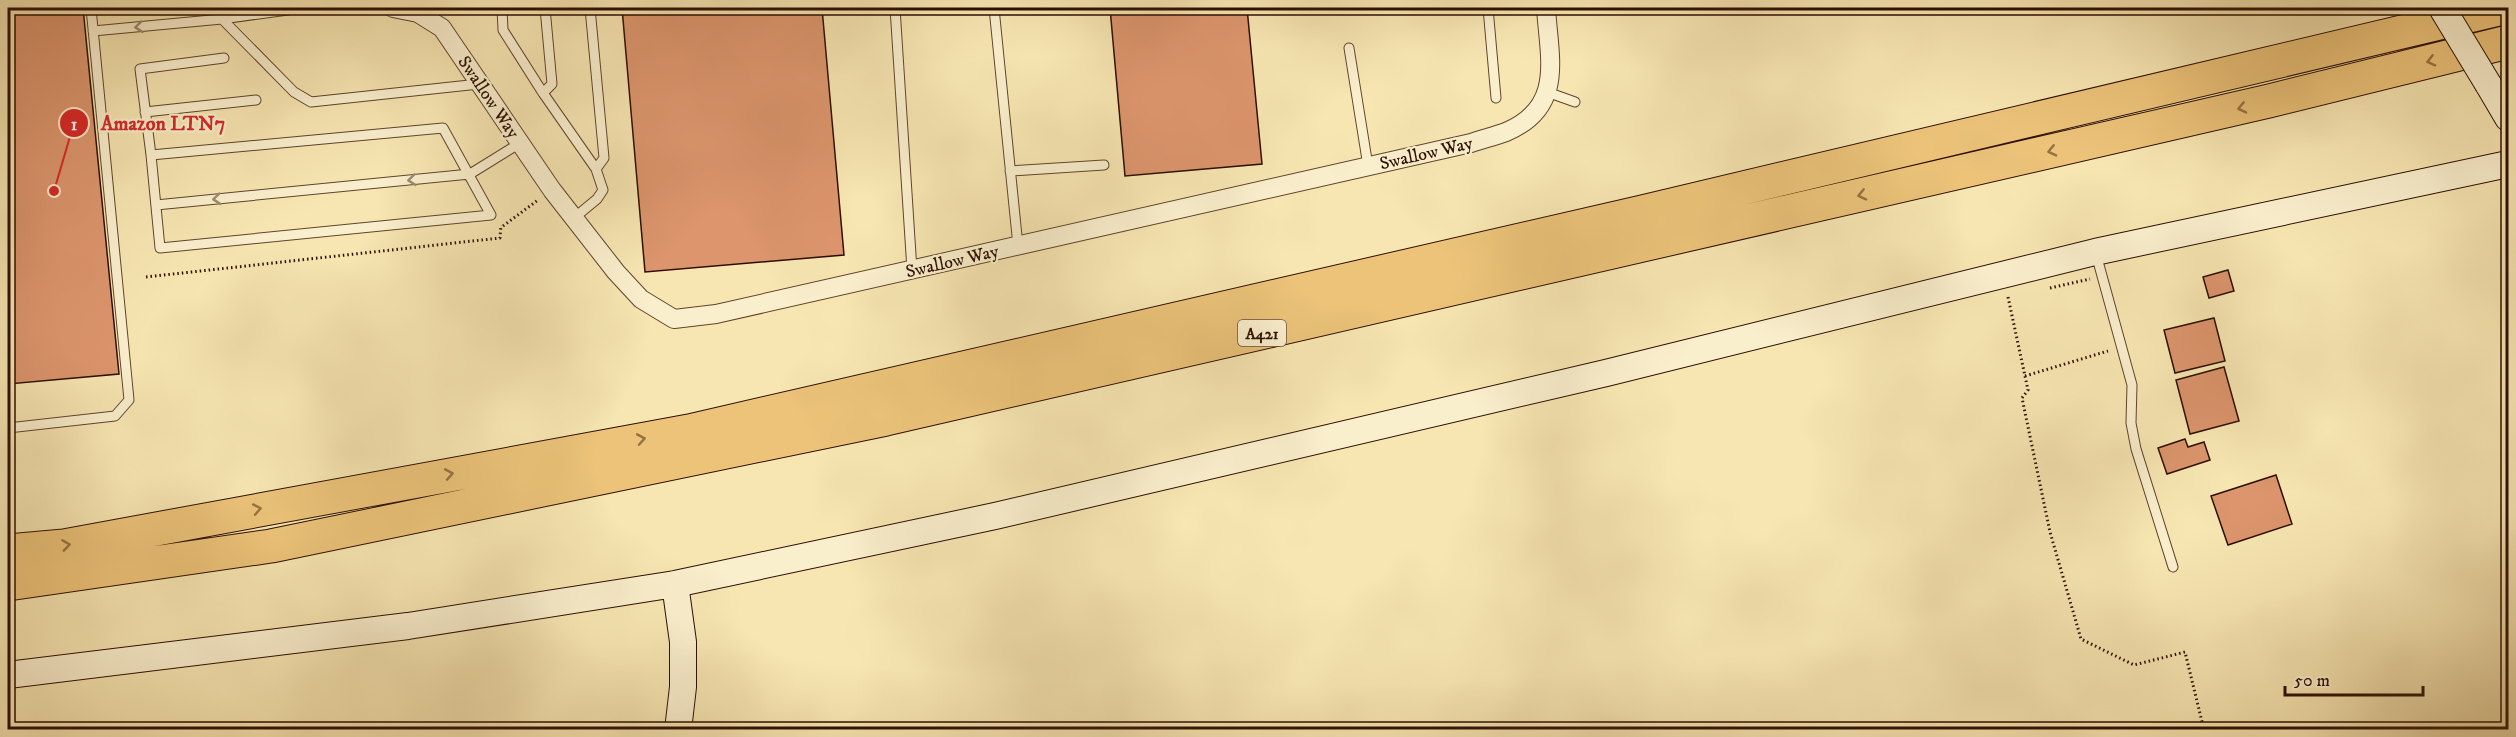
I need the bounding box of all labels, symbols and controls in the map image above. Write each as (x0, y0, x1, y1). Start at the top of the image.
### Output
one-way arrow (135, 20, 144, 33)
street label: Swallow Way (453, 52, 524, 143)
one-way arrow (2426, 53, 2436, 66)
one-way arrow (2237, 100, 2247, 113)
callout: Amazon LTN7 (59, 104, 238, 142)
text: Amazon LTN7 (100, 112, 225, 137)
text: 1 (71, 114, 78, 136)
street label: Swallow Way (1378, 132, 1475, 175)
one-way arrow (2047, 144, 2057, 157)
one-way arrow (407, 173, 416, 186)
one-way arrow (1857, 188, 1867, 201)
one-way arrow (213, 192, 222, 205)
street label: Swallow Way (904, 240, 1001, 283)
road number: A421 (1238, 320, 1286, 346)
one-way arrow (636, 434, 646, 446)
one-way arrow (444, 468, 454, 481)
one-way arrow (252, 503, 262, 516)
one-way arrow (61, 540, 70, 552)
scale bar (2285, 659, 2423, 697)
text: 50 m (2294, 670, 2330, 692)

